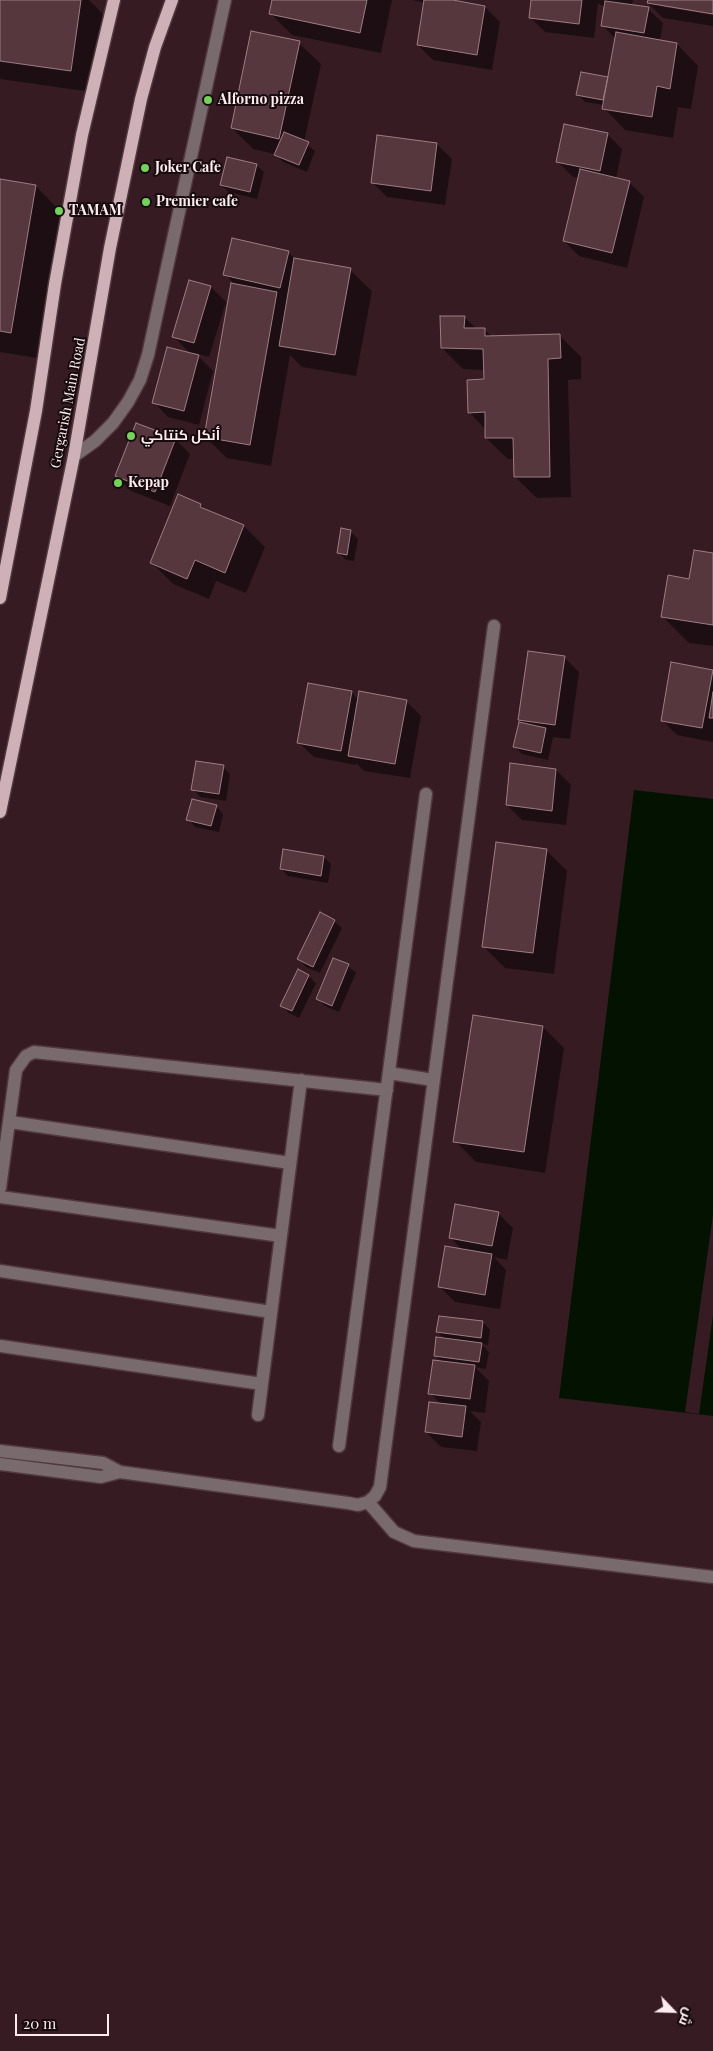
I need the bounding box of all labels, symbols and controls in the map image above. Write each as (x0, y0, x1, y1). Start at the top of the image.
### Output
place label: Alforno pizza (218, 92, 304, 108)
marker: Alforno pizza (202, 94, 214, 106)
place label: Joker Cafe (155, 160, 221, 176)
marker: Joker Cafe (139, 162, 151, 174)
place label: Premier cafe (156, 194, 238, 210)
marker: Premier cafe (140, 196, 152, 208)
place label: TAMAM (69, 203, 122, 219)
marker: TAMAM (53, 205, 65, 217)
street label: Gergarish Main Road (47, 336, 89, 470)
place label: أنكل كنتاكي (141, 428, 220, 444)
marker: أنكل كنتاكي (125, 430, 137, 442)
place label: Kepap (128, 475, 169, 491)
marker: Kepap (112, 477, 124, 489)
north arrow (648, 1986, 698, 2036)
scale bar (18, 2004, 111, 2036)
text: ش (675, 2005, 699, 2029)
text: 20 m (23, 2013, 56, 2033)

